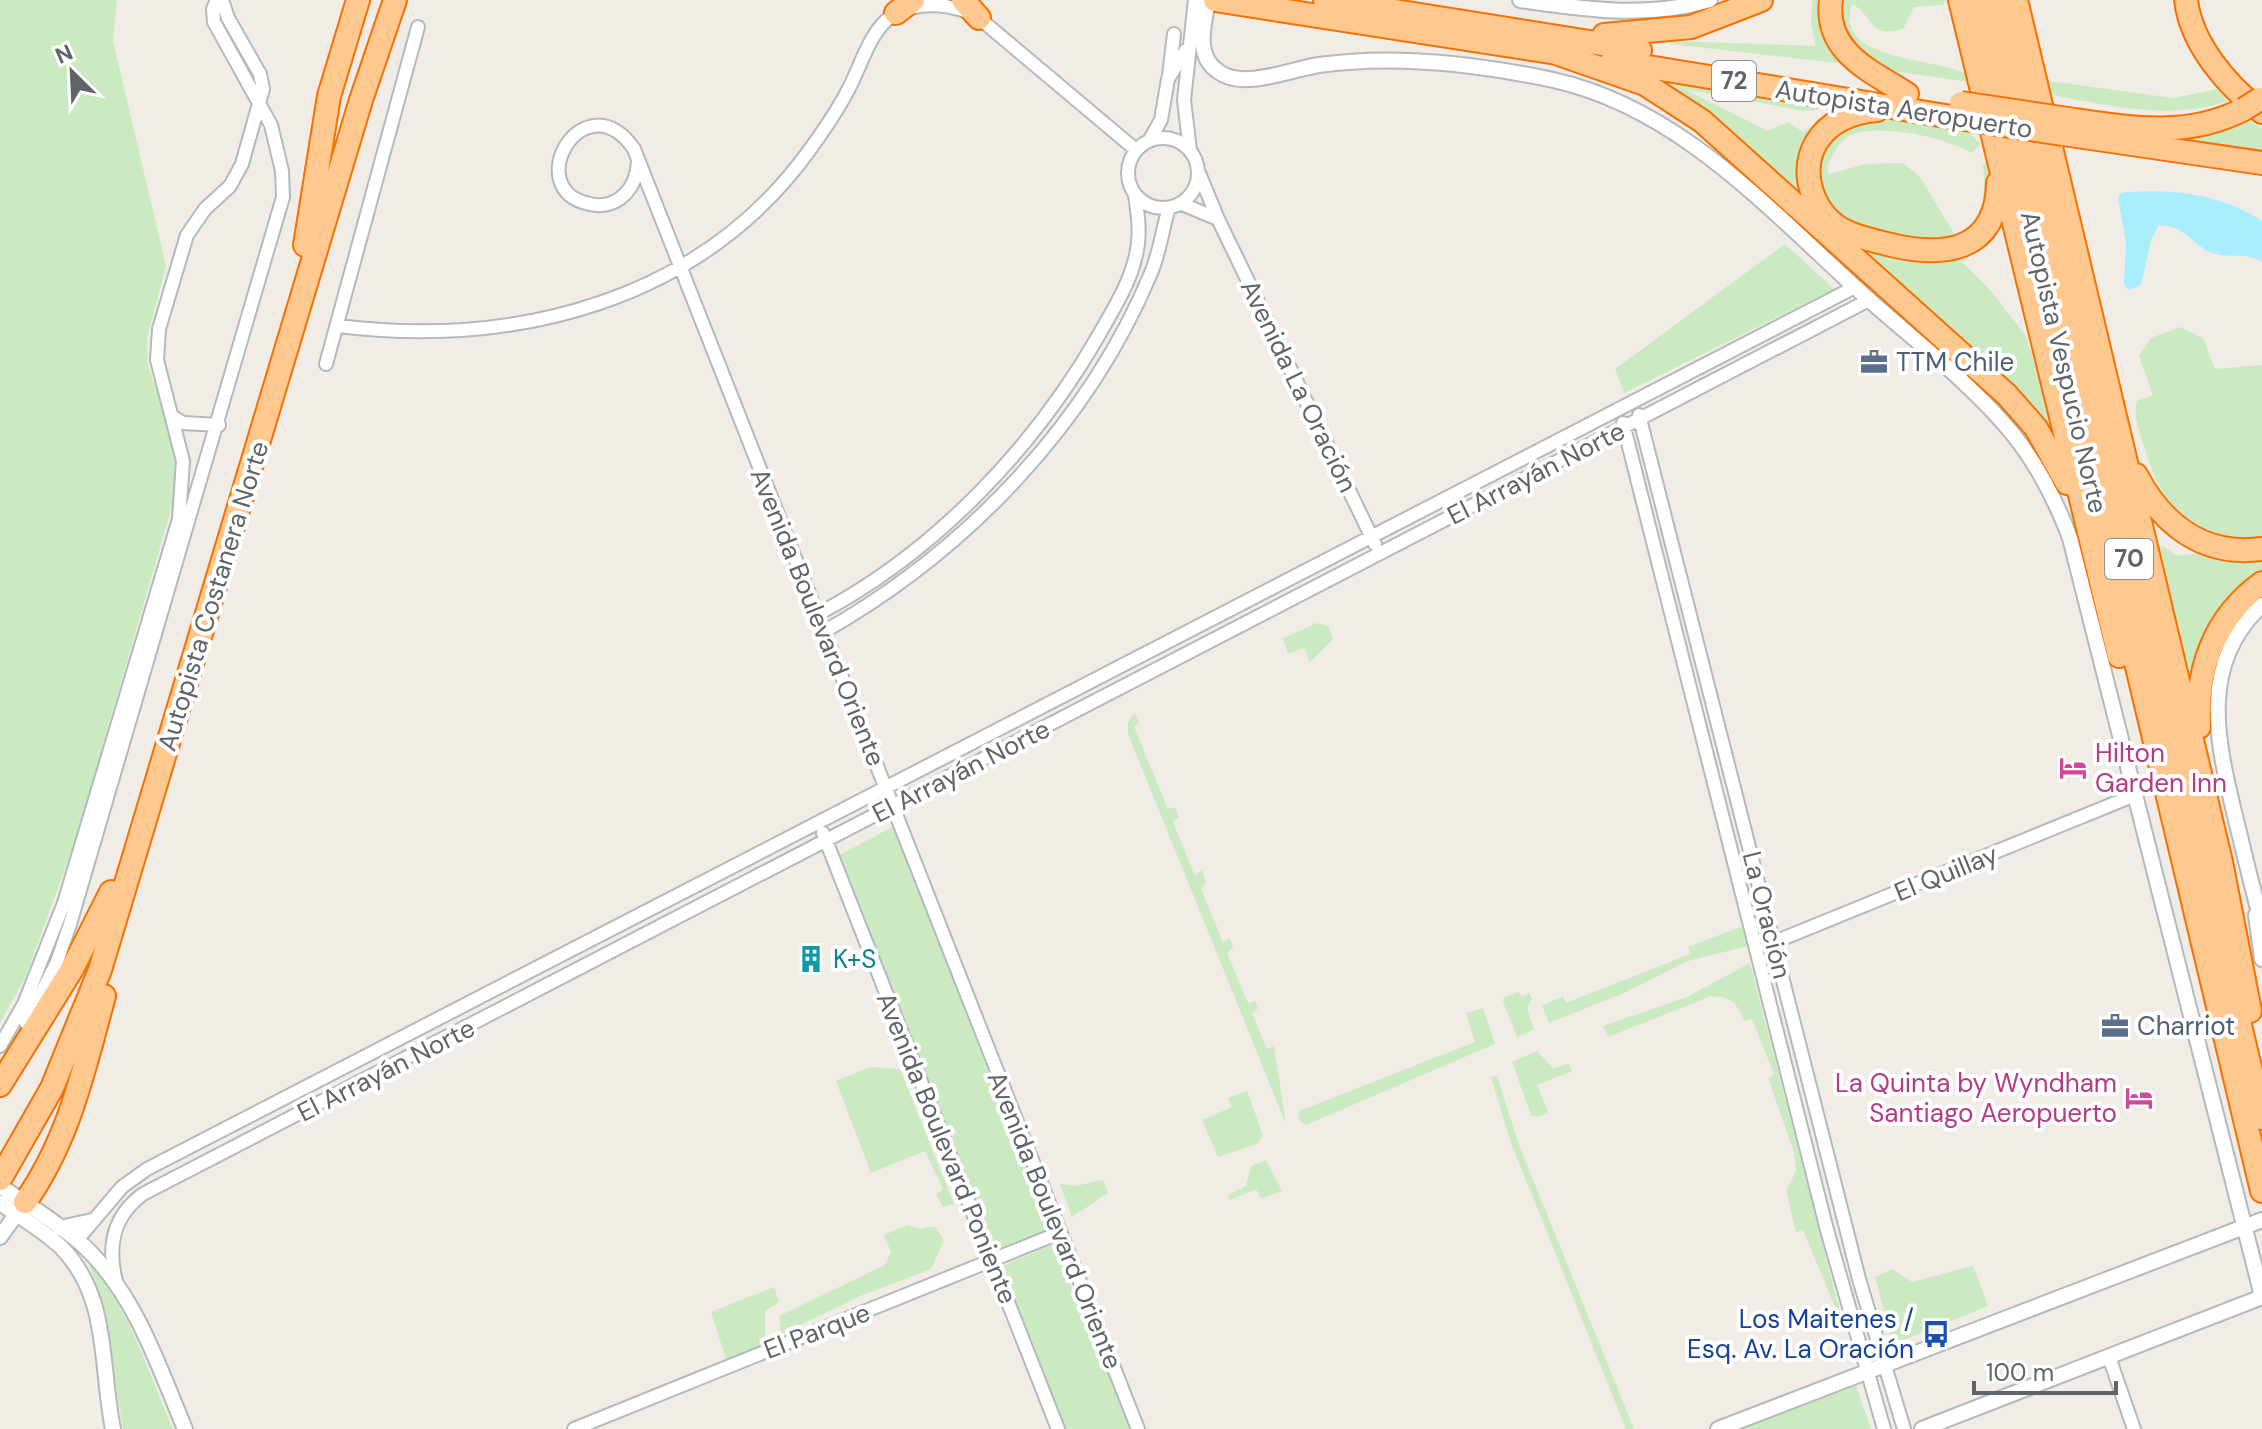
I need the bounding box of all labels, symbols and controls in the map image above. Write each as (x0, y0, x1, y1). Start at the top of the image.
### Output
north arrow (32, 32, 112, 112)
text: N (51, 38, 77, 71)
road number: 72 (1712, 61, 1756, 101)
street label: Autopista Aeropuerto (1773, 72, 2035, 146)
street label: Autopista Vespucio Norte (2013, 208, 2115, 516)
street label: Avenida La Oración (1233, 274, 1365, 498)
place label: TTM Chile (1896, 345, 2014, 379)
office icon: TTM Chile (1859, 347, 1889, 377)
street label: El Arrayán Norte (1441, 414, 1631, 532)
street label: Autopista Costanera Norte (150, 437, 276, 755)
street label: Avenida Boulevard Oriente (743, 463, 893, 771)
road number: 70 (2105, 539, 2153, 579)
street label: El Arrayán Norte (866, 712, 1056, 830)
place label: Hilton Garden Inn (2095, 736, 2227, 800)
hotel icon: Hilton Garden Inn (2058, 753, 2088, 783)
street label: El Quillay (1889, 837, 2003, 909)
street label: La Oración (1735, 848, 1799, 982)
place label: K+S (833, 942, 876, 976)
building icon: K+S (796, 944, 826, 974)
street label: Avenida Boulevard Poniente (869, 987, 1025, 1309)
place label: Charriot (2137, 1009, 2235, 1043)
street label: El Arrayán Norte (291, 1011, 481, 1129)
office icon: Charriot (2100, 1011, 2130, 1041)
street label: Avenida Boulevard Oriente (980, 1066, 1130, 1374)
place label: La Quinta by Wyndham Santiago Aeropuerto (1835, 1066, 2117, 1130)
hotel icon: La Quinta by Wyndham Santiago Aeropuerto (2124, 1083, 2154, 1113)
street label: El Parque (759, 1295, 875, 1367)
place label: Los Maitenes / Esq. Av. La Oración (1687, 1302, 1914, 1366)
bus stop icon: Los Maitenes / Esq. Av. La Oración (1921, 1319, 1951, 1349)
scale bar (1974, 1345, 2116, 1395)
text: 100 m (1986, 1357, 2054, 1388)

